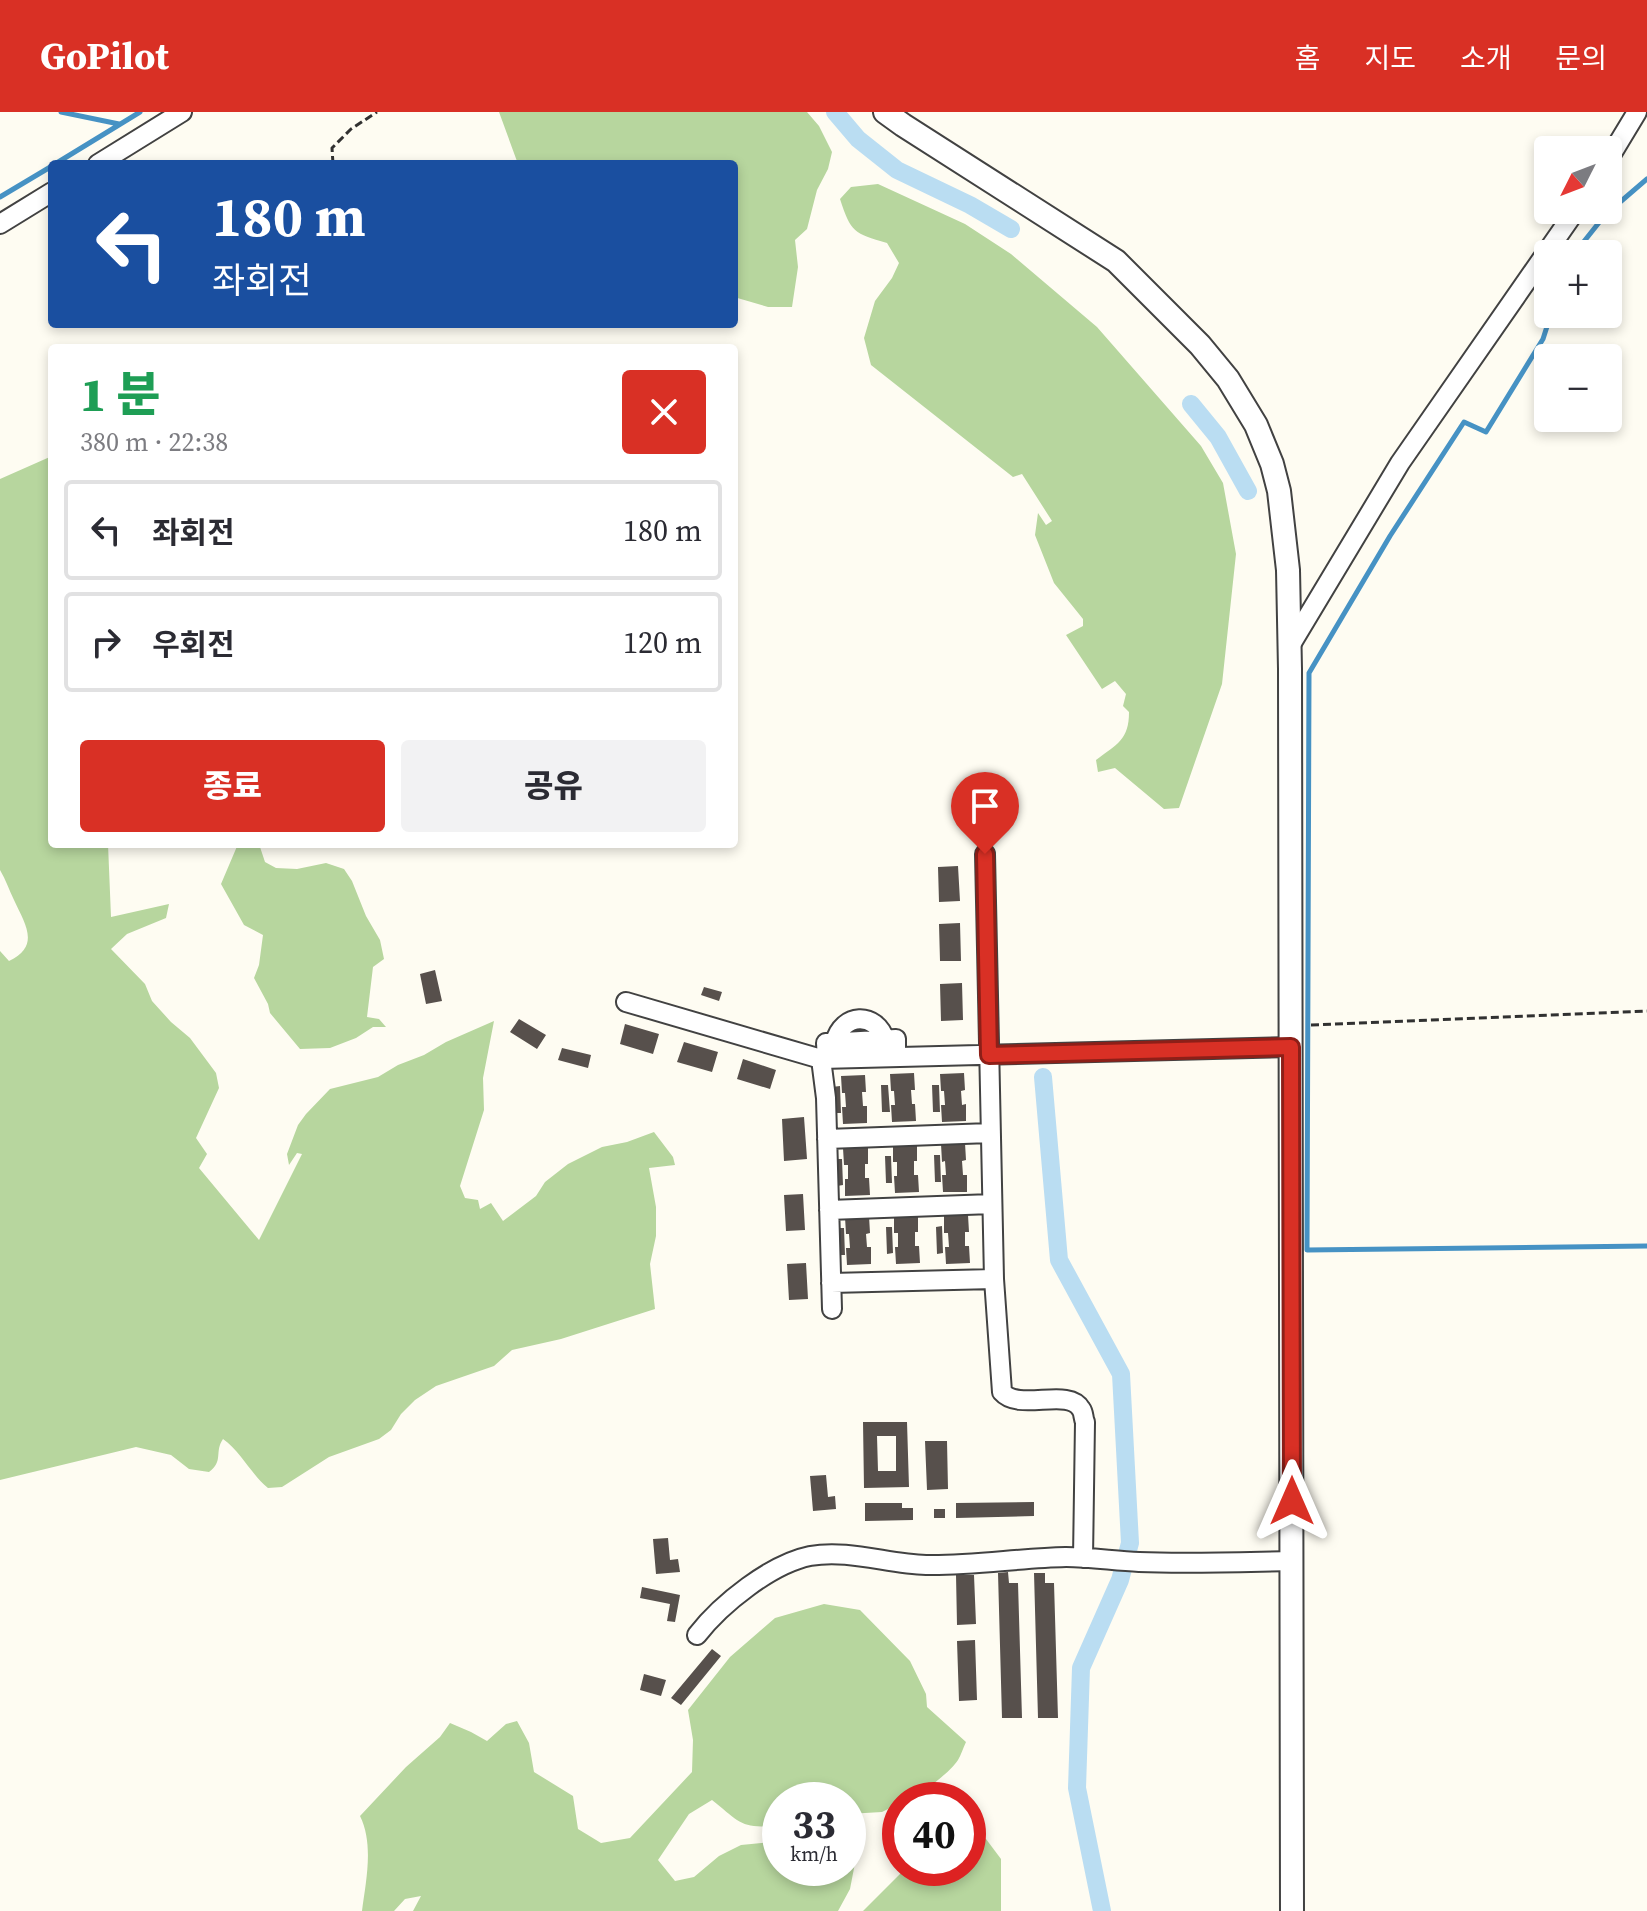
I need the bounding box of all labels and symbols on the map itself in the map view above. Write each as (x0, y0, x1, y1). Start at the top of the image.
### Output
north arrow (1534, 136, 1622, 224)
pin (951, 772, 1019, 854)
position arrow (1250, 1459, 1334, 1543)
speed limit sign: 40 (882, 1782, 986, 1886)

